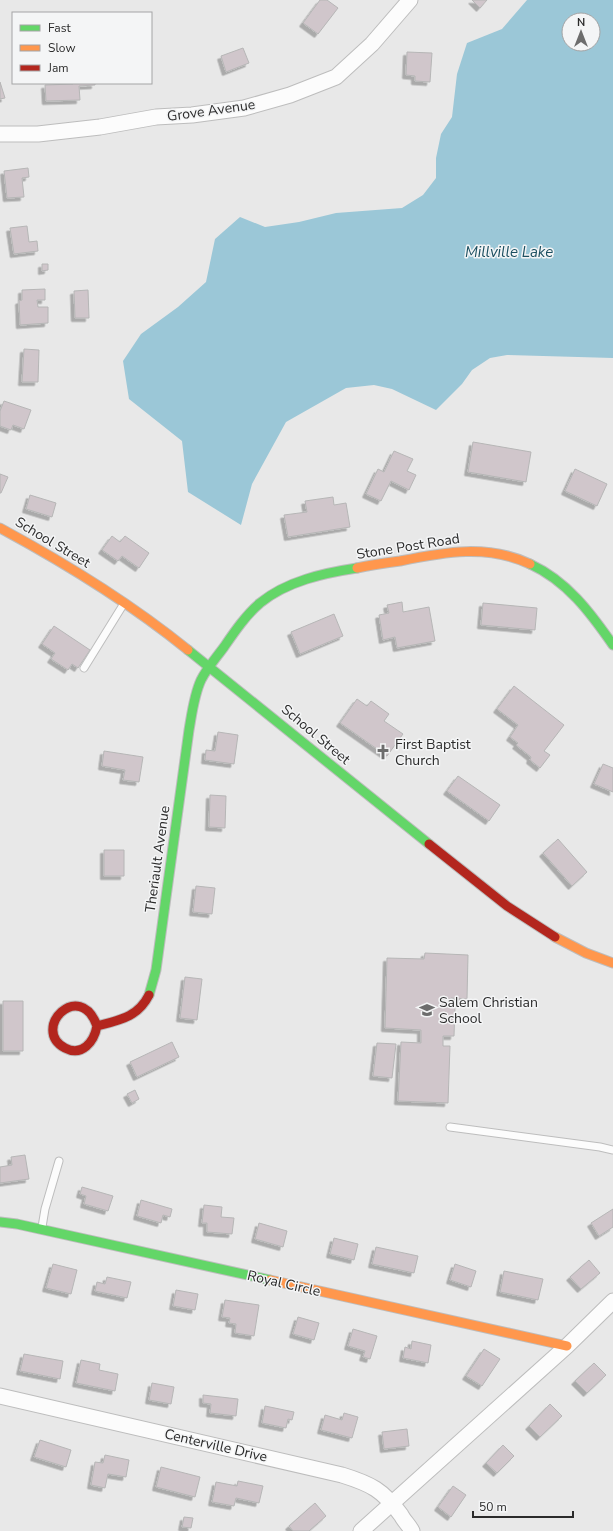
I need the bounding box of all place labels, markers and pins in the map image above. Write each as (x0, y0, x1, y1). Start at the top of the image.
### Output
place label: First Baptist Church (395, 735, 471, 770)
church icon: First Baptist Church (374, 743, 392, 761)
place label: Salem Christian School (439, 993, 538, 1028)
school or university icon: Salem Christian School (418, 1001, 436, 1019)

